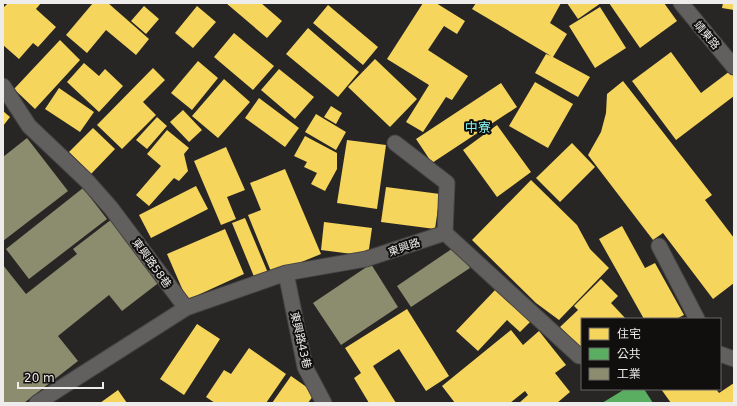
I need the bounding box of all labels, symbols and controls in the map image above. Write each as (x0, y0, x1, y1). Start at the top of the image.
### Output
street label: 靖東路 (691, 19, 722, 52)
district label: 中寮 (465, 120, 491, 135)
street label: 東興路58巷 (129, 236, 174, 291)
street label: 東興路 (386, 236, 422, 259)
street label: 東興路43巷 (288, 310, 313, 370)
legend (581, 318, 721, 390)
text: 住宅 (617, 327, 641, 341)
text: 公共 (617, 347, 641, 361)
scale bar (18, 364, 103, 390)
text: 工業 (617, 367, 641, 381)
text: 20 m (24, 371, 55, 385)

